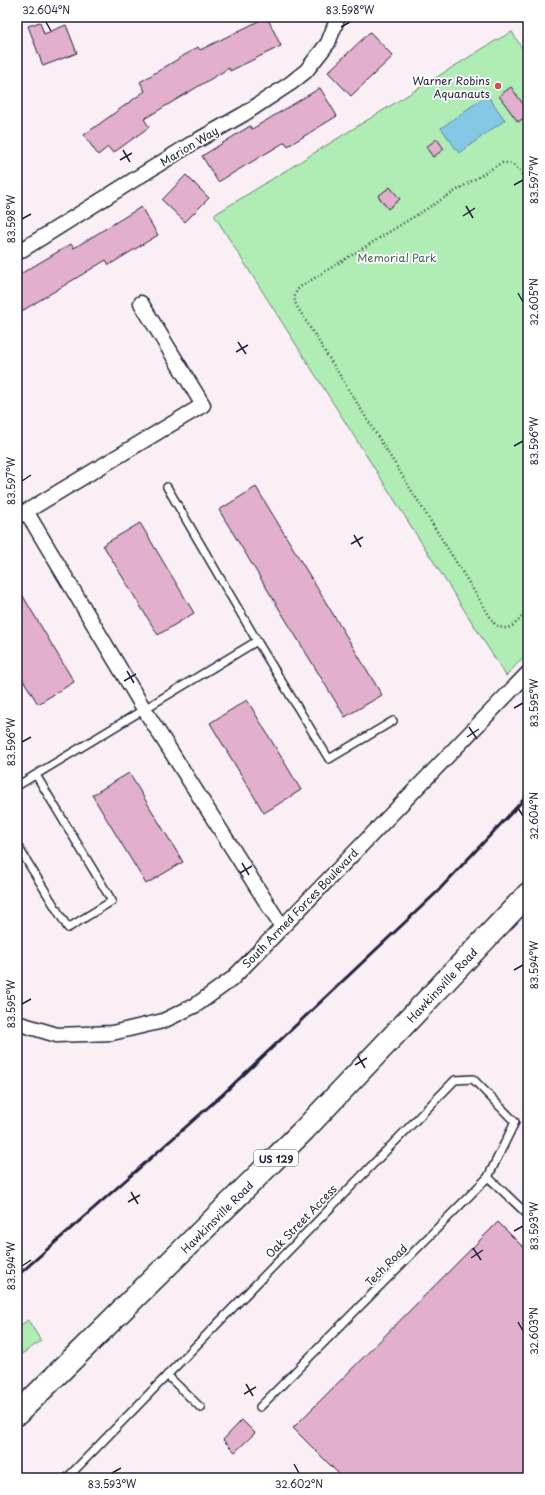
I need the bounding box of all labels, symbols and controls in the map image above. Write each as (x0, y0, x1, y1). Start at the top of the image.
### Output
text: 32.604°N (22, 2, 70, 17)
text: 83.598°W (326, 2, 375, 17)
place label: Warner Robins Aquanauts (413, 72, 490, 102)
marker: Warner Robins Aquanauts (493, 81, 503, 91)
street label: Marion Way (157, 122, 221, 170)
text: 83.597°W (526, 155, 541, 204)
text: 83.598°W (3, 194, 18, 243)
park label: Memorial Park (357, 249, 437, 266)
text: 32.605°N (526, 278, 541, 326)
text: 83.596°W (526, 416, 541, 465)
text: 83.597°W (3, 456, 18, 505)
text: 83.595°W (526, 678, 541, 727)
text: 83.596°W (3, 717, 18, 766)
text: 32.604°N (526, 792, 541, 840)
street label: South Armed Forces Boulevard (238, 844, 362, 972)
text: 83.594°W (526, 940, 541, 989)
street label: Hawkinsville Road (403, 944, 481, 1026)
text: 83.595°W (3, 979, 18, 1028)
road number: US 129 (254, 1150, 298, 1166)
street label: Hawkinsville Road (177, 1177, 257, 1257)
street label: Oak Street Access (261, 1180, 341, 1262)
text: 83.593°W (526, 1201, 541, 1250)
street label: Tech Road (361, 1240, 411, 1290)
text: 83.594°W (3, 1241, 18, 1290)
text: 32.603°N (526, 1307, 541, 1355)
text: 83.593°W (88, 1476, 137, 1491)
text: 32.602°N (275, 1476, 323, 1491)

